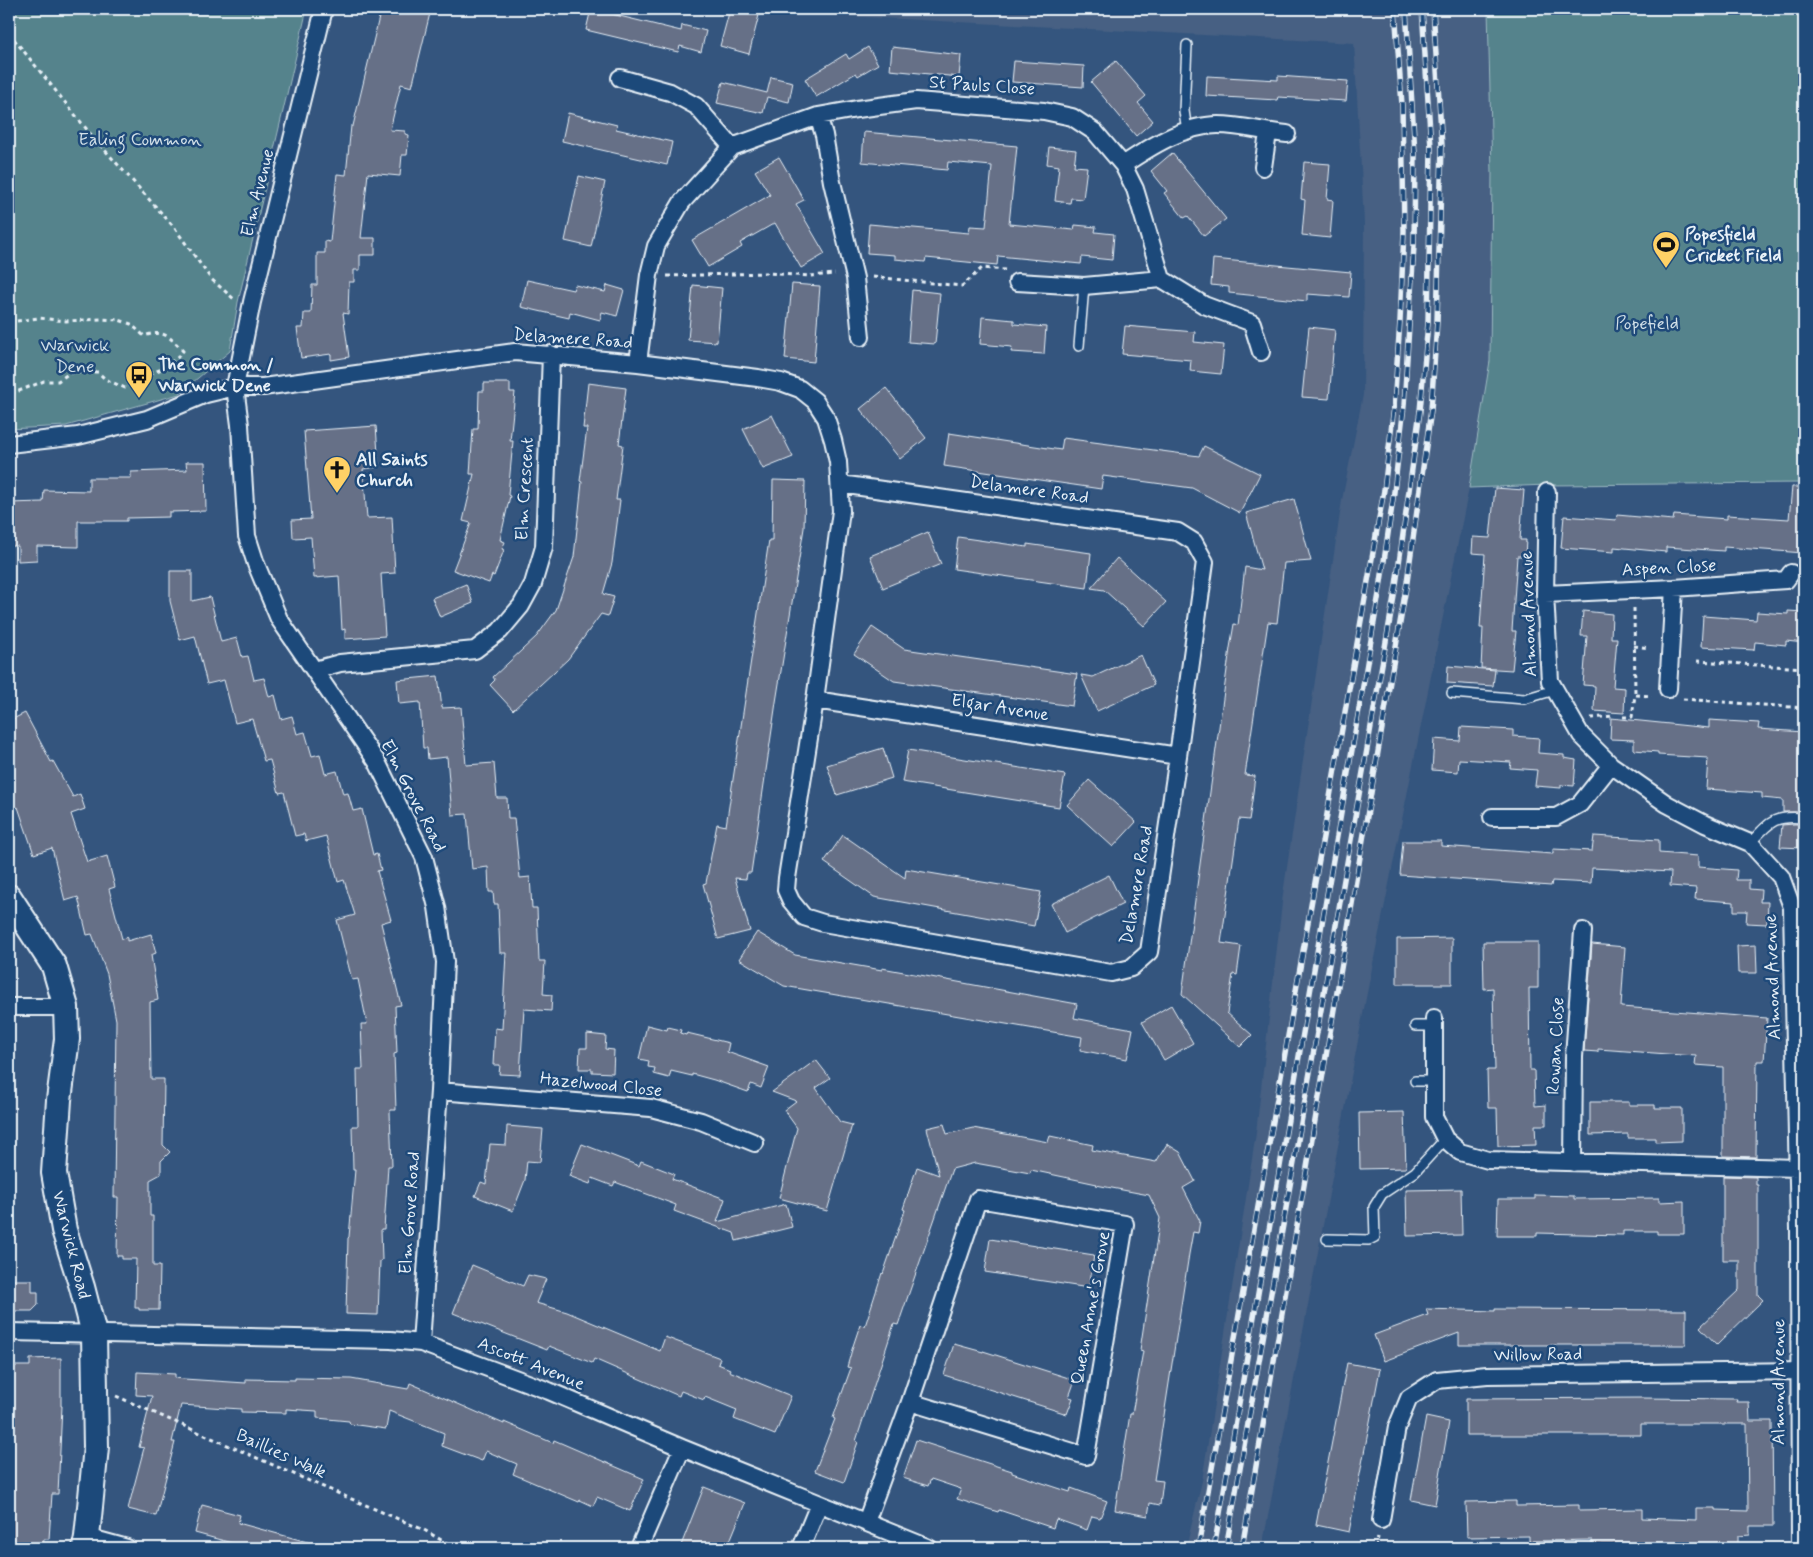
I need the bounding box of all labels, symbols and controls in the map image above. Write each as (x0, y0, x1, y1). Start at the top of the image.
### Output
street label: St Pauls Close (928, 70, 1036, 102)
park label: Ealing Common (78, 128, 202, 154)
street label: Elm Avenue (236, 147, 280, 239)
place label: Popesfield Cricket Field (1685, 223, 1782, 268)
sports icon: Popesfield Cricket Field (1651, 230, 1681, 269)
park label: Popefield (1615, 312, 1679, 336)
street label: Delamere Road (512, 323, 634, 355)
park label: Warwick Dene (41, 334, 109, 379)
place label: The Common / Warwick Dene (157, 353, 274, 398)
bus stop icon: The Common / Warwick Dene (124, 360, 154, 399)
street label: Elm Crescent (510, 436, 540, 541)
place label: All Saints Church (356, 448, 428, 493)
church icon: All Saints Church (322, 455, 352, 494)
street label: Delamere Road (968, 470, 1090, 510)
street label: Almond Avenue (1515, 551, 1543, 677)
street label: Aspen Close (1621, 554, 1717, 582)
street label: Elgar Avenue (949, 688, 1051, 730)
street label: Elm Grove Road (374, 736, 452, 856)
street label: Delamere Road (1115, 824, 1159, 946)
street label: Almond Avenue (1759, 914, 1787, 1040)
street label: Rowan Close (1541, 997, 1571, 1095)
street label: Hazelwood Close (539, 1067, 663, 1103)
street label: Elm Grove Road (394, 1151, 426, 1275)
street label: Warwick Road (46, 1188, 96, 1302)
street label: Queen Anne's Grove (1066, 1229, 1116, 1387)
street label: Almond Avenue (1767, 1319, 1791, 1445)
street label: Ascott Avenue (474, 1332, 588, 1396)
street label: Willow Road (1493, 1342, 1583, 1368)
street label: Baillies Walk (232, 1423, 330, 1485)

